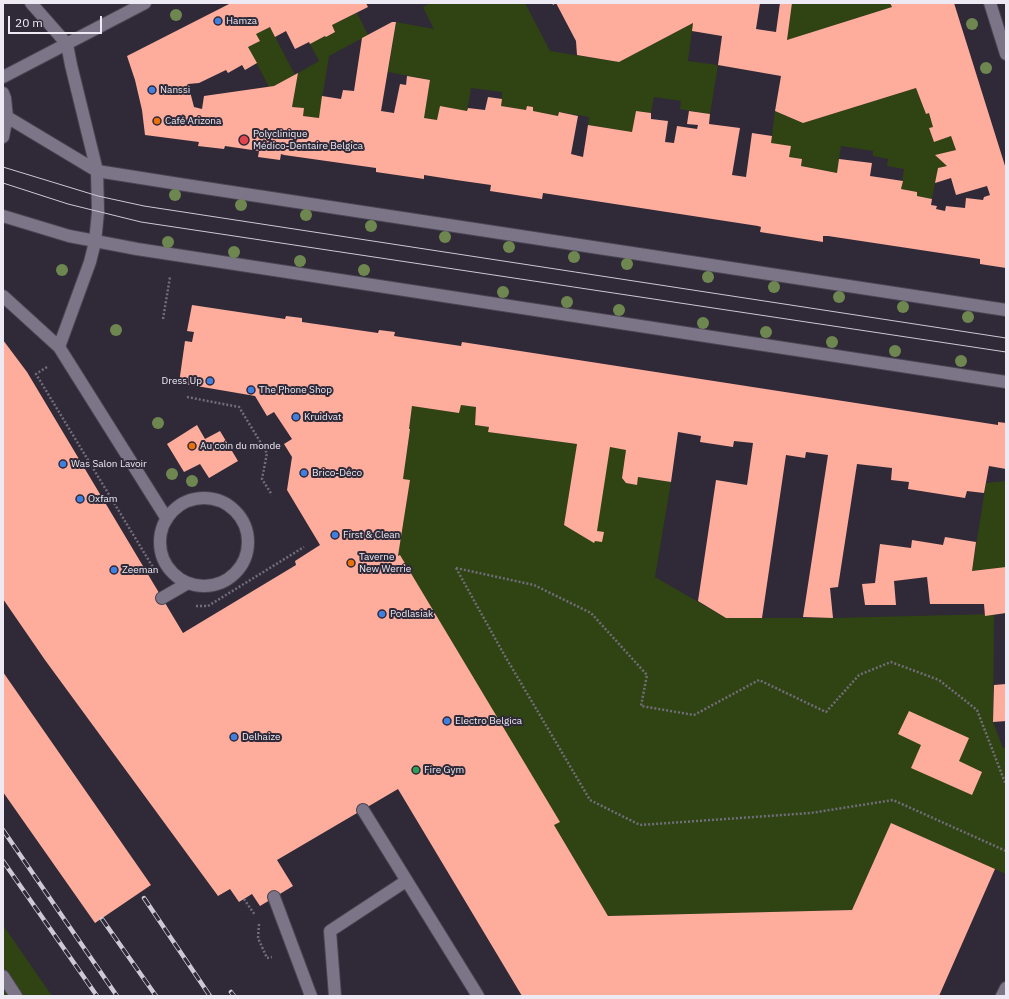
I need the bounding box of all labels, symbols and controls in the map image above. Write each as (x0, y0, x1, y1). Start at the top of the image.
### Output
scale bar (10, 8, 104, 34)
text: 20 m (15, 15, 43, 30)
place label: Hamza (226, 15, 257, 27)
marker: Hamza (213, 16, 223, 26)
place label: Nanssi (160, 84, 190, 96)
marker: Nanssi (147, 85, 157, 95)
place label: Café Arizona (165, 115, 221, 127)
marker: Café Arizona (152, 116, 162, 126)
place label: Polyclinique Médico-Dentaire Belgica (253, 128, 363, 152)
marker: Polyclinique Médico-Dentaire Belgica (238, 134, 250, 146)
place label: Dress Up (162, 375, 202, 387)
marker: Dress Up (205, 376, 215, 386)
place label: The Phone Shop (259, 384, 332, 396)
marker: The Phone Shop (246, 385, 256, 395)
place label: Kruidvat (304, 411, 342, 423)
marker: Kruidvat (291, 412, 301, 422)
place label: Au coin du monde (200, 440, 281, 452)
marker: Au coin du monde (187, 441, 197, 451)
place label: Was Salon Lavoir (71, 458, 147, 470)
marker: Was Salon Lavoir (58, 459, 68, 469)
place label: Brico-Déco (312, 467, 362, 479)
marker: Brico-Déco (299, 468, 309, 478)
place label: Oxfam (88, 493, 117, 505)
marker: Oxfam (75, 494, 85, 504)
place label: First & Clean (343, 529, 400, 541)
marker: First & Clean (330, 530, 340, 540)
place label: Taverne New Werrie (359, 551, 411, 574)
marker: Taverne New Werrie (346, 558, 356, 568)
place label: Zeeman (122, 564, 158, 576)
marker: Zeeman (109, 565, 119, 575)
place label: Podlasiak (390, 608, 433, 620)
marker: Podlasiak (377, 609, 387, 619)
place label: Electro Belgica (455, 715, 522, 727)
marker: Electro Belgica (442, 716, 452, 726)
place label: Delhaize (242, 731, 280, 743)
marker: Delhaize (229, 732, 239, 742)
place label: Fire Gym (424, 764, 464, 776)
marker: Fire Gym (411, 765, 421, 775)

